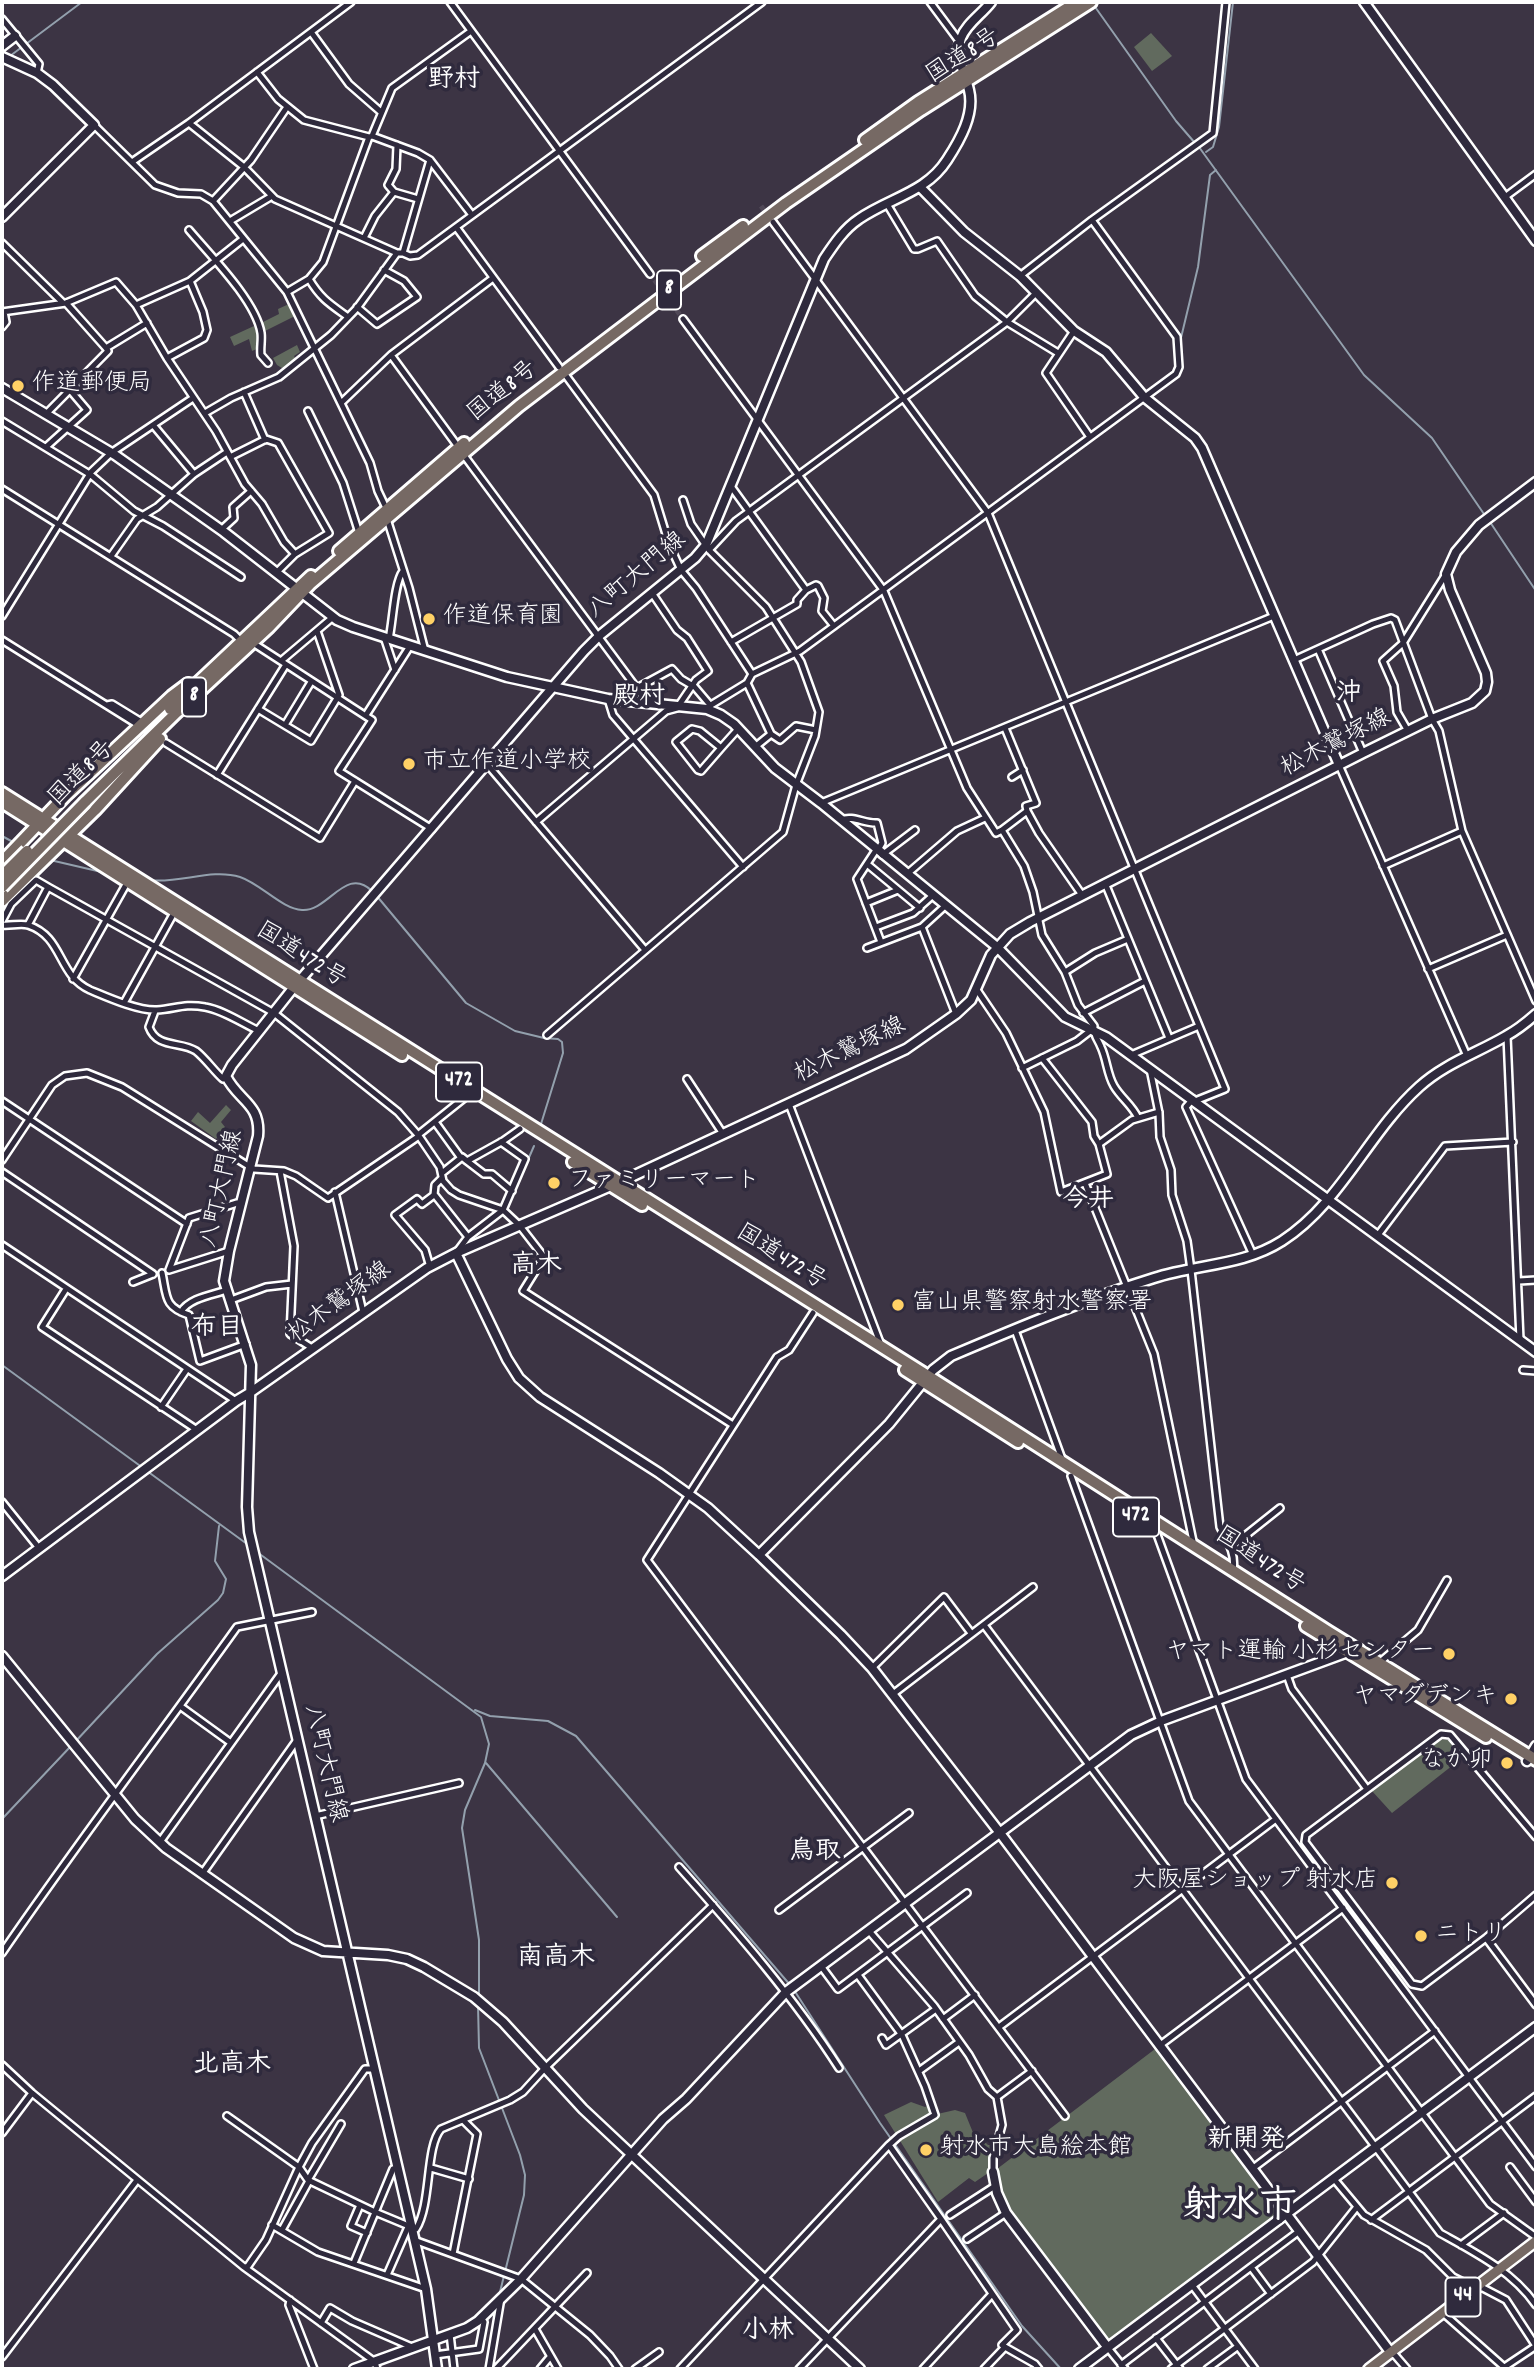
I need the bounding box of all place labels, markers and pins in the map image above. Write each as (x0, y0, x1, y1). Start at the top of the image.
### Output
place label: 作道郵便局 (32, 372, 152, 400)
marker: 作道郵便局 (10, 378, 26, 394)
place label: 作道保育園 (443, 605, 563, 633)
marker: 作道保育園 (421, 611, 437, 627)
place label: 市立作道小学校 (423, 750, 591, 778)
marker: 市立作道小学校 (401, 756, 417, 772)
place label: ファミリーマート (568, 1169, 760, 1197)
marker: ファミリーマート (546, 1175, 562, 1191)
place label: 富山県警察射水警察署 (912, 1291, 1152, 1319)
marker: 富山県警察射水警察署 (890, 1297, 906, 1313)
place label: ヤマト運輸 小杉センター (1166, 1640, 1435, 1668)
marker: ヤマト運輸 小杉センター (1441, 1646, 1457, 1662)
place label: ヤマダデンキ (1353, 1685, 1497, 1713)
marker: ヤマダデンキ (1503, 1691, 1519, 1707)
place label: なか卯 (1421, 1749, 1493, 1777)
marker: なか卯 (1499, 1755, 1515, 1771)
place label: 大阪屋ショップ 射水店 (1133, 1869, 1378, 1897)
marker: 大阪屋ショップ 射水店 (1384, 1875, 1400, 1891)
place label: ニトリ (1435, 1922, 1507, 1950)
marker: ニトリ (1413, 1928, 1429, 1944)
place label: 射水市大島絵本館 (940, 2136, 1132, 2164)
marker: 射水市大島絵本館 (918, 2142, 934, 2158)

